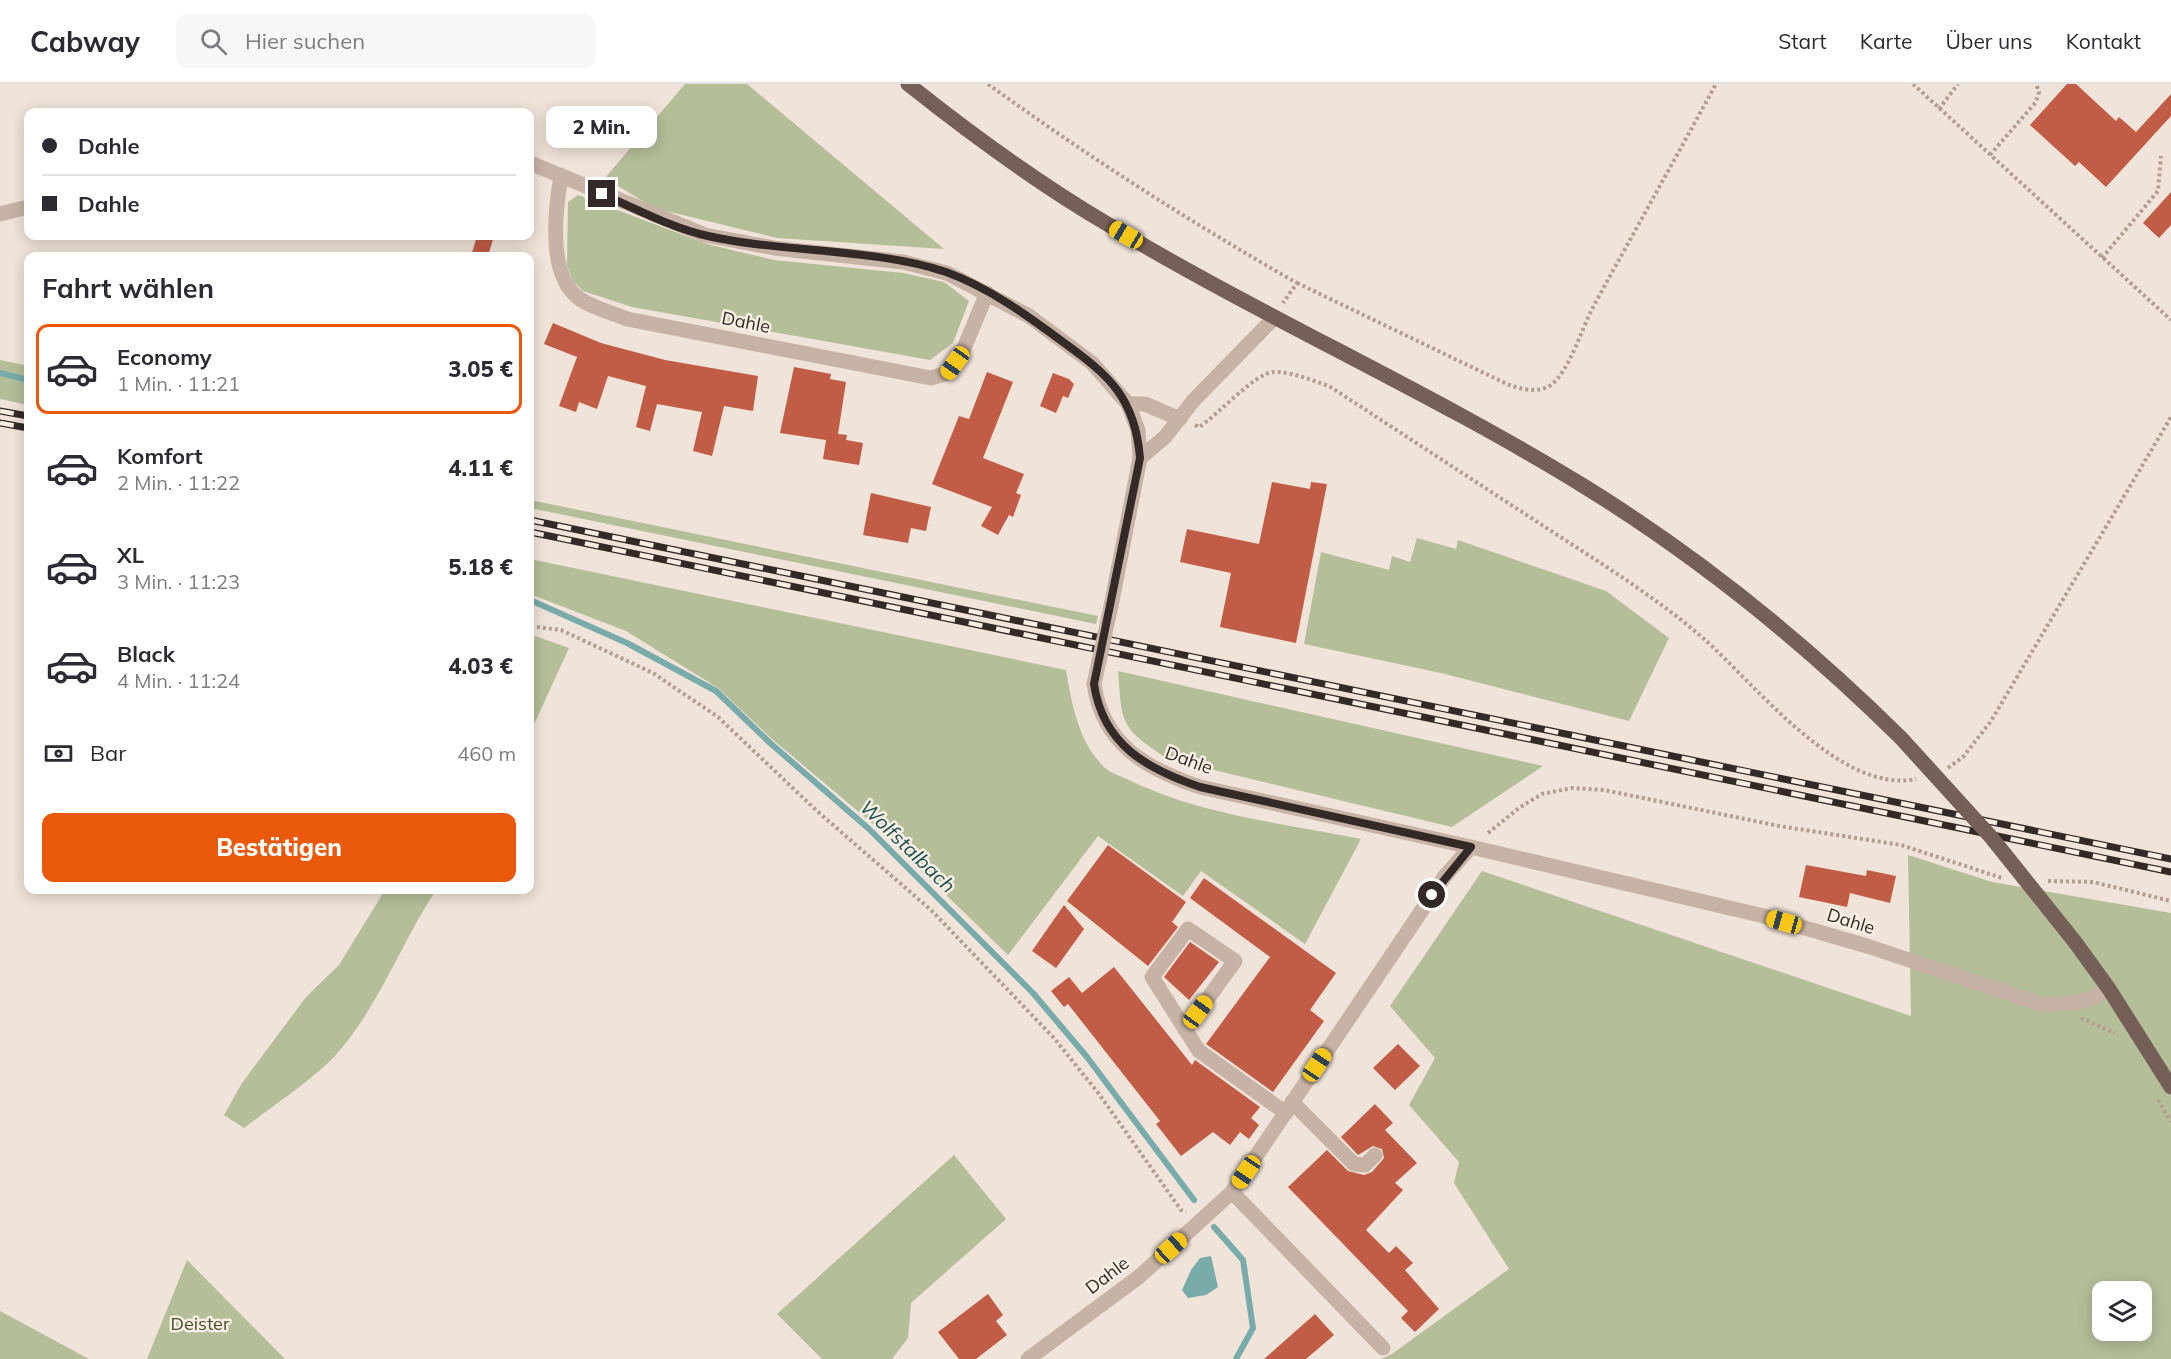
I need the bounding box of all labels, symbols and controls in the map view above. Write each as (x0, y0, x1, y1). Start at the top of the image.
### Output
search box (176, 14, 596, 68)
text: Cabway (30, 24, 140, 59)
icon: search (197, 25, 230, 58)
text: Hier suchen (245, 27, 365, 55)
text: Start (1778, 28, 1827, 54)
text: Karte (1860, 28, 1912, 54)
text: Über uns (1945, 28, 2033, 54)
text: Kontakt (2066, 28, 2141, 54)
callout: 2 Min. (546, 107, 658, 149)
text: 2 Min. (572, 114, 631, 139)
text: Dahle (78, 132, 139, 160)
route end (588, 180, 615, 207)
text: Dahle (78, 190, 139, 218)
car (1106, 218, 1146, 252)
text: Fahrt wählen (42, 271, 214, 305)
street label: Dahle (720, 306, 772, 338)
icon: car (45, 342, 99, 396)
text: Economy (117, 343, 212, 371)
car (937, 343, 973, 383)
text: 3.05 € (448, 355, 513, 383)
text: 1 Min. · 11:21 (117, 371, 240, 396)
icon: car (45, 441, 99, 495)
text: Komfort (117, 442, 203, 470)
text: 4.11 € (448, 454, 513, 482)
text: 2 Min. · 11:22 (117, 470, 240, 495)
icon: car (45, 540, 99, 594)
text: XL (117, 541, 144, 569)
text: 5.18 € (448, 553, 513, 581)
text: 3 Min. · 11:23 (117, 569, 240, 594)
icon: car (45, 639, 99, 693)
text: Black (117, 640, 175, 668)
text: 4.03 € (448, 652, 513, 680)
text: 4 Min. · 11:24 (117, 668, 240, 693)
icon: cash (42, 737, 75, 770)
text: Bar (90, 739, 126, 767)
text: 460 m (457, 741, 516, 766)
street label: Dahle (1162, 741, 1216, 779)
water label: Wolfstalbach (855, 794, 961, 898)
button: Bestätigen (42, 813, 516, 882)
route start (1418, 881, 1445, 908)
street label: Dahle (1824, 903, 1878, 939)
car (1764, 908, 1804, 936)
car (1180, 992, 1216, 1032)
car (1299, 1045, 1335, 1085)
car (1228, 1152, 1264, 1192)
car (1152, 1229, 1190, 1267)
street label: Dahle (1081, 1251, 1133, 1299)
map controls (2092, 1281, 2152, 1341)
button: layers (2092, 1281, 2152, 1341)
park label: Deister (171, 1312, 230, 1335)

